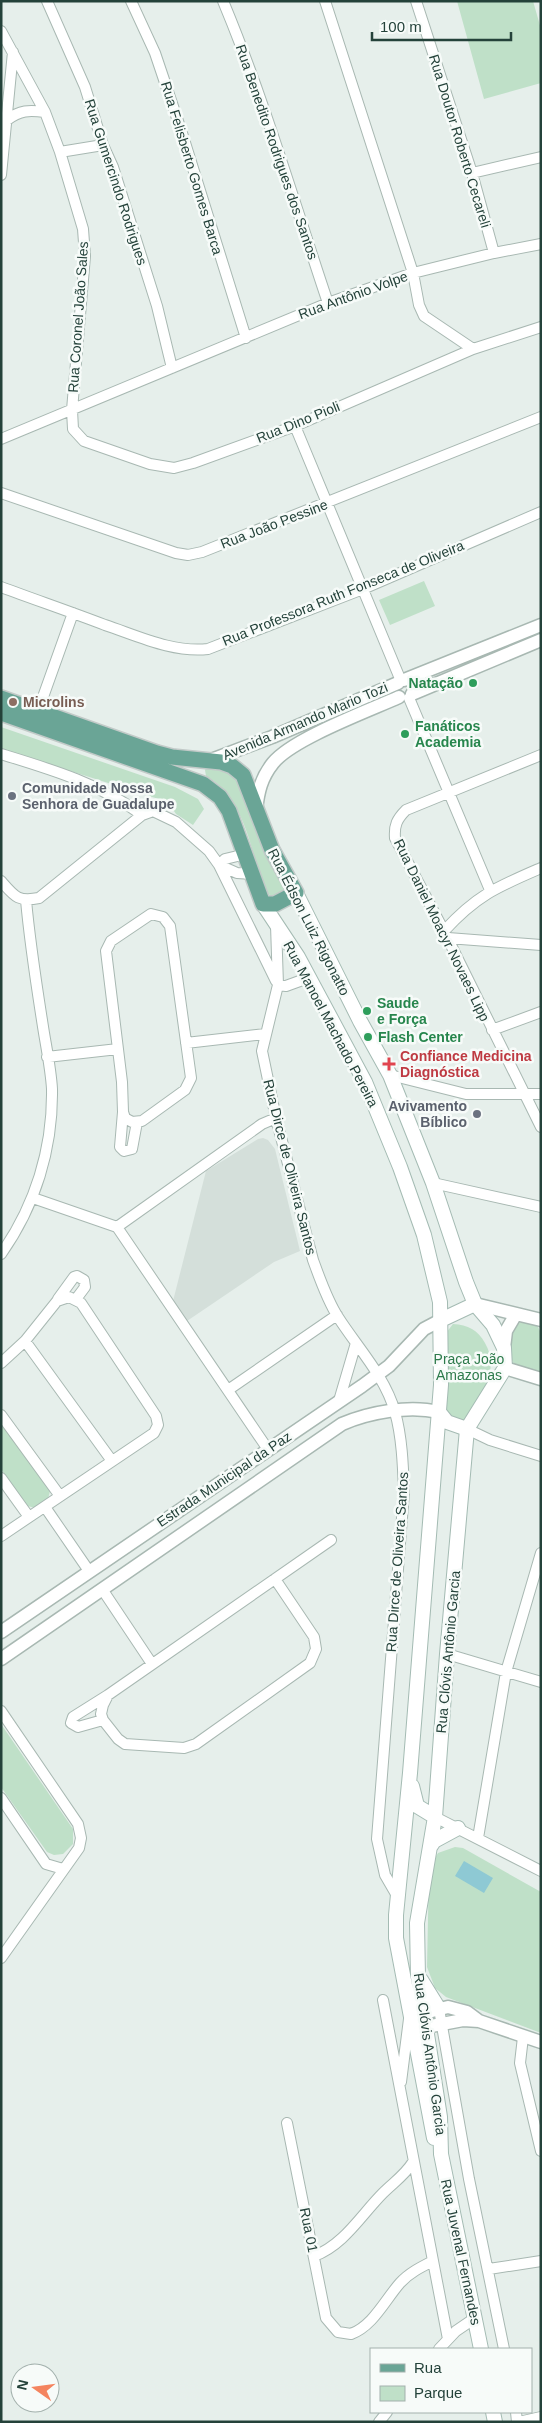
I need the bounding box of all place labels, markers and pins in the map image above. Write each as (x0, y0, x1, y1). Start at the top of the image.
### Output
place label: Natação (409, 675, 463, 691)
marker: Natação (467, 677, 479, 689)
place label: Microlins (23, 694, 85, 710)
marker: Microlins (7, 696, 19, 708)
place label: Fanáticos Academia (415, 718, 481, 750)
marker: Fanáticos Academia (399, 728, 411, 740)
place label: Comunidade Nossa Senhora de Guadalupe (22, 780, 175, 812)
marker: Comunidade Nossa Senhora de Guadalupe (6, 790, 18, 802)
place label: Saude e Força (377, 995, 427, 1027)
marker: Saude e Força (361, 1005, 373, 1017)
place label: Flash Center (378, 1029, 463, 1045)
marker: Flash Center (362, 1031, 374, 1043)
place label: Confiance Medicina Diagnóstica (400, 1048, 532, 1080)
marker: Confiance Medicina Diagnóstica (382, 1057, 396, 1071)
place label: Avivamento Bíblico (388, 1098, 467, 1130)
marker: Avivamento Bíblico (471, 1108, 483, 1120)

